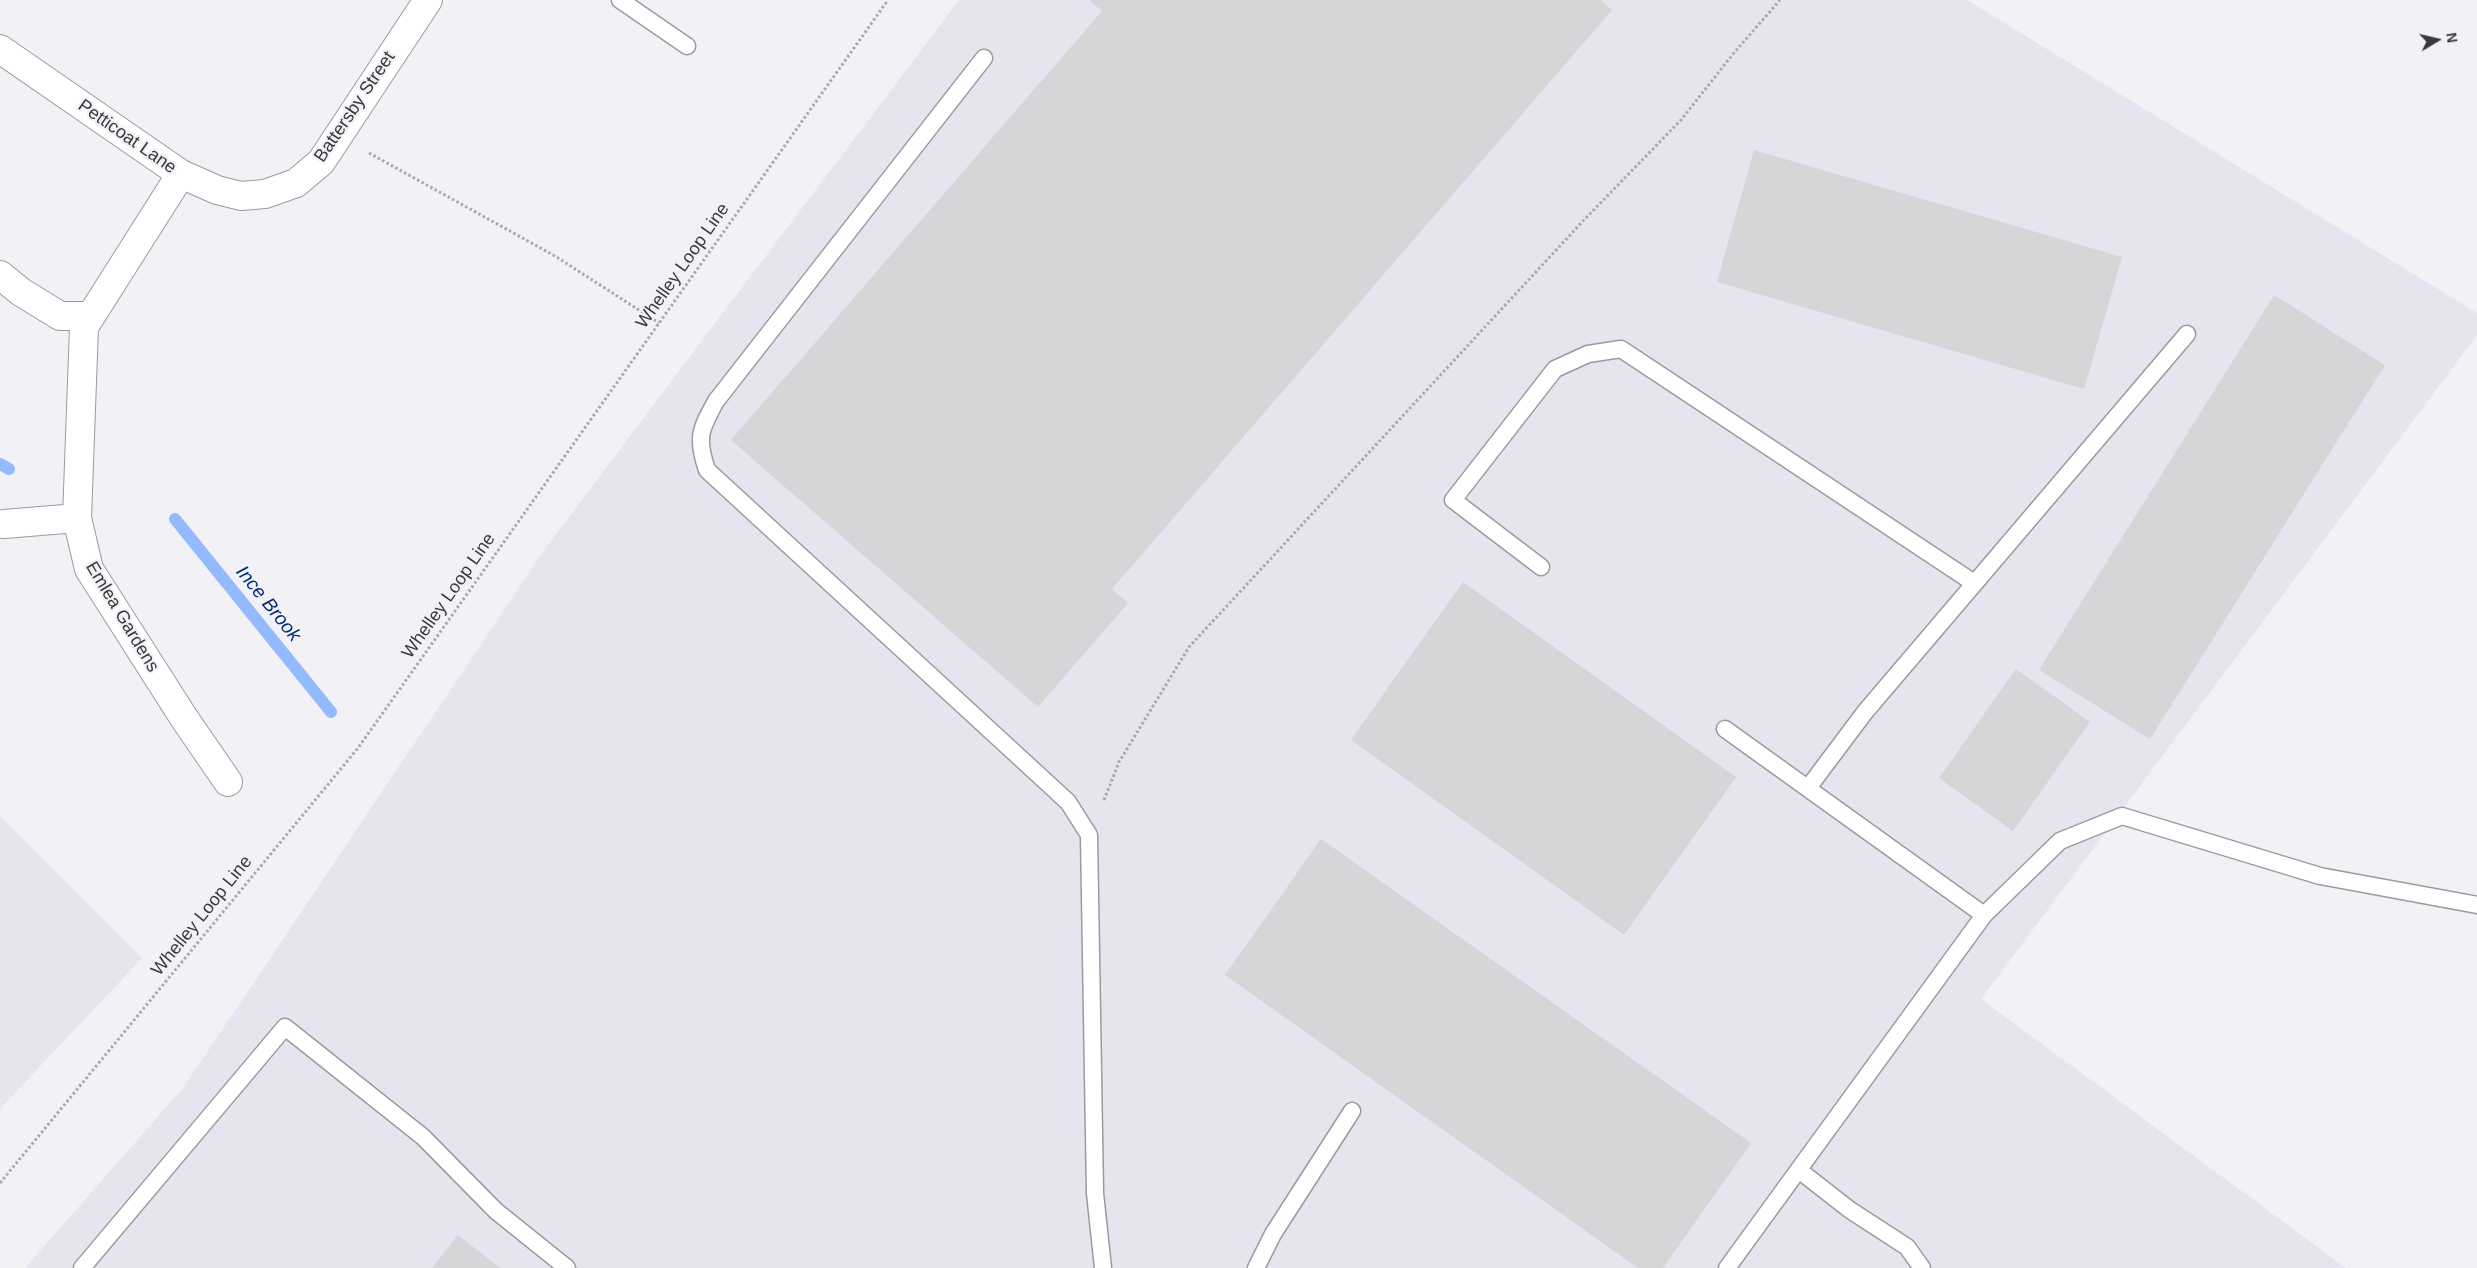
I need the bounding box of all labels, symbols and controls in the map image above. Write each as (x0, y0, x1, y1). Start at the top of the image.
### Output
north arrow (2412, 15, 2462, 65)
text: N (2443, 31, 2461, 44)
street label: Battersby Street (310, 47, 400, 167)
street label: Petticoat Lane (74, 95, 180, 179)
street label: Whelley Loop Line (632, 199, 734, 333)
street label: Whelley Loop Line (398, 529, 500, 663)
street label: Emlea Gardens (81, 558, 163, 676)
water label: Ince Brook (231, 562, 305, 646)
street label: Whelley Loop Line (147, 852, 257, 980)

